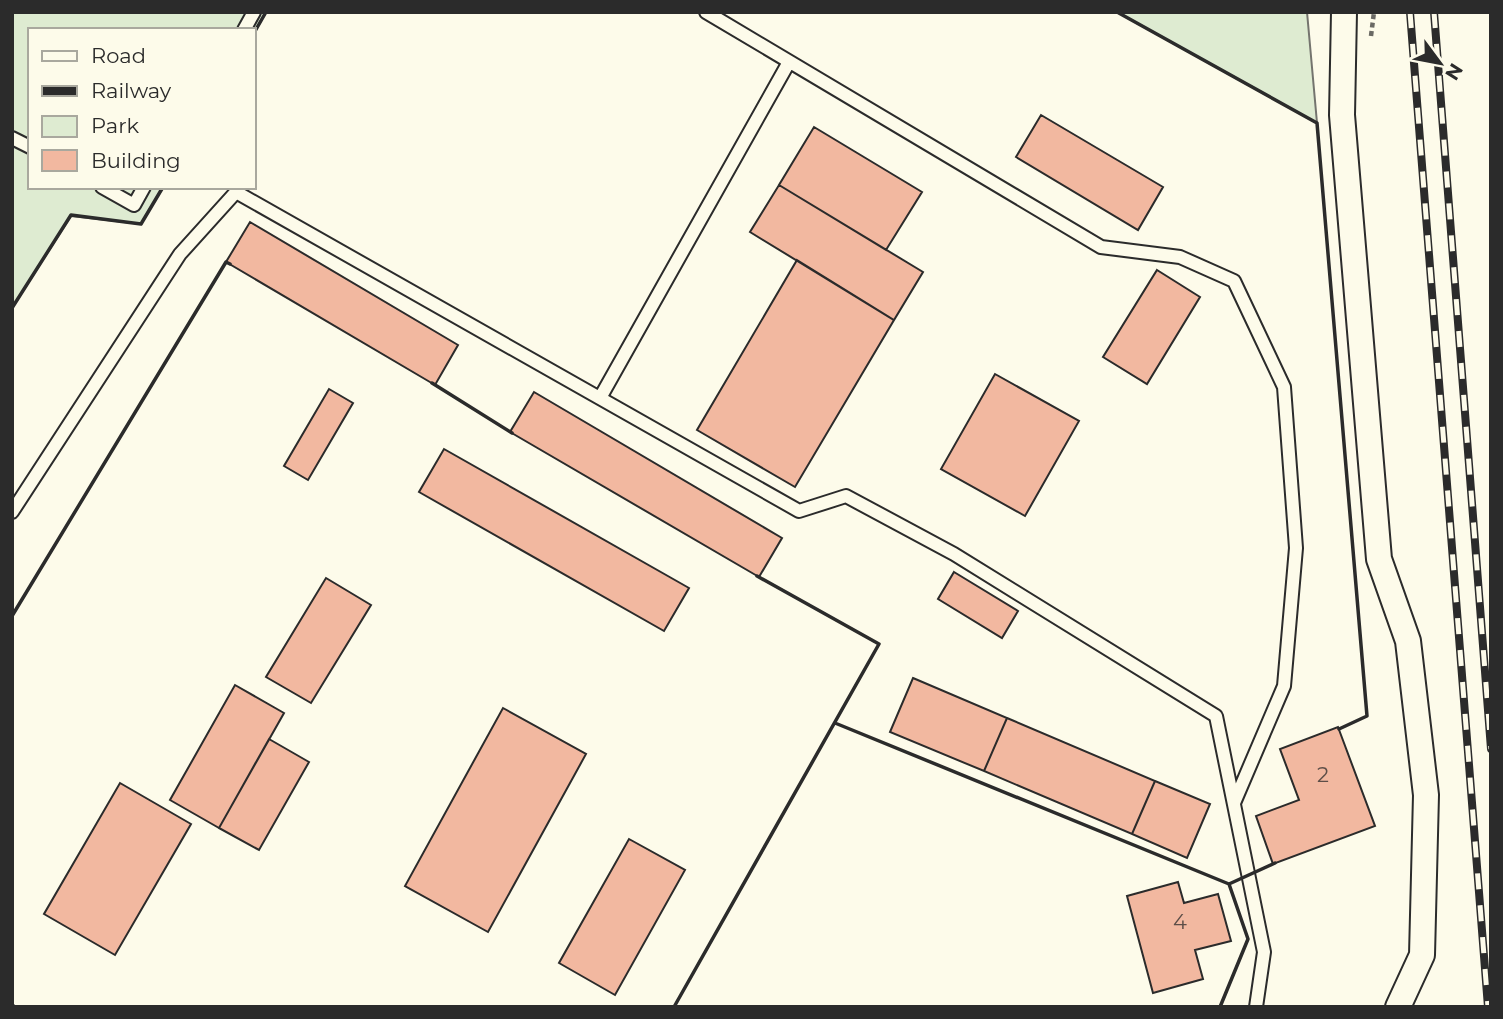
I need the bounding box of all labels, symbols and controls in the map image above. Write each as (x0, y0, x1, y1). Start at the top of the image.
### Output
legend (28, 28, 256, 189)
north arrow (1405, 28, 1475, 98)
text: Road (91, 43, 146, 68)
text: N (1440, 59, 1468, 84)
text: Railway (91, 78, 172, 103)
text: Park (91, 113, 139, 138)
text: Building (91, 148, 181, 173)
house number: 2 (1317, 762, 1329, 787)
house number: 4 (1173, 909, 1187, 934)

